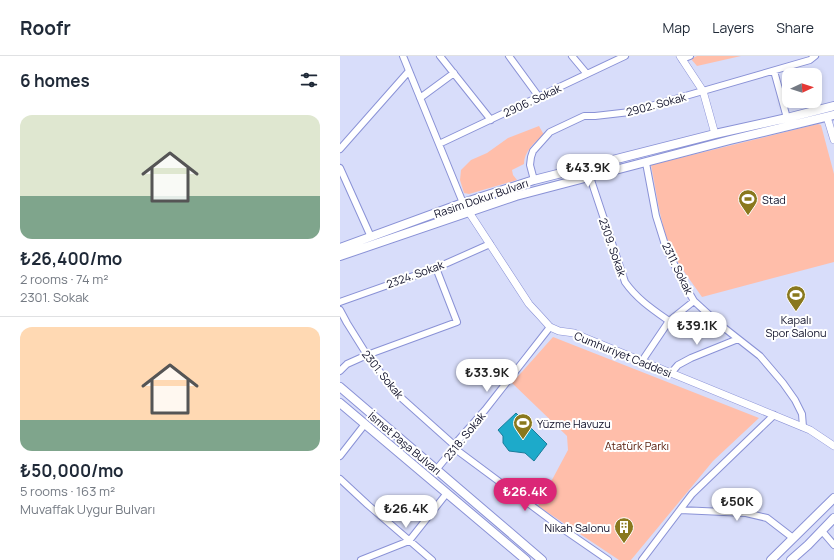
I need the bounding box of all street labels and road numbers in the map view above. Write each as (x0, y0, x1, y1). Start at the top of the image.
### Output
street label: 2906. Sokak (501, 80, 564, 120)
street label: 2902. Sokak (624, 89, 688, 119)
street label: Rasim Dokur Bulvarı (432, 175, 530, 221)
street label: 2309. Sokak (596, 216, 630, 279)
street label: 2311. Sokak (659, 240, 697, 297)
street label: 2324. Sokak (384, 257, 446, 291)
street label: Cumhuriyet Caddesi (572, 328, 674, 380)
street label: 2301. Sokak (359, 347, 407, 402)
street label: İsmet Paşa Bulvarı (365, 408, 445, 478)
street label: 2318. Sokak (440, 408, 489, 463)

